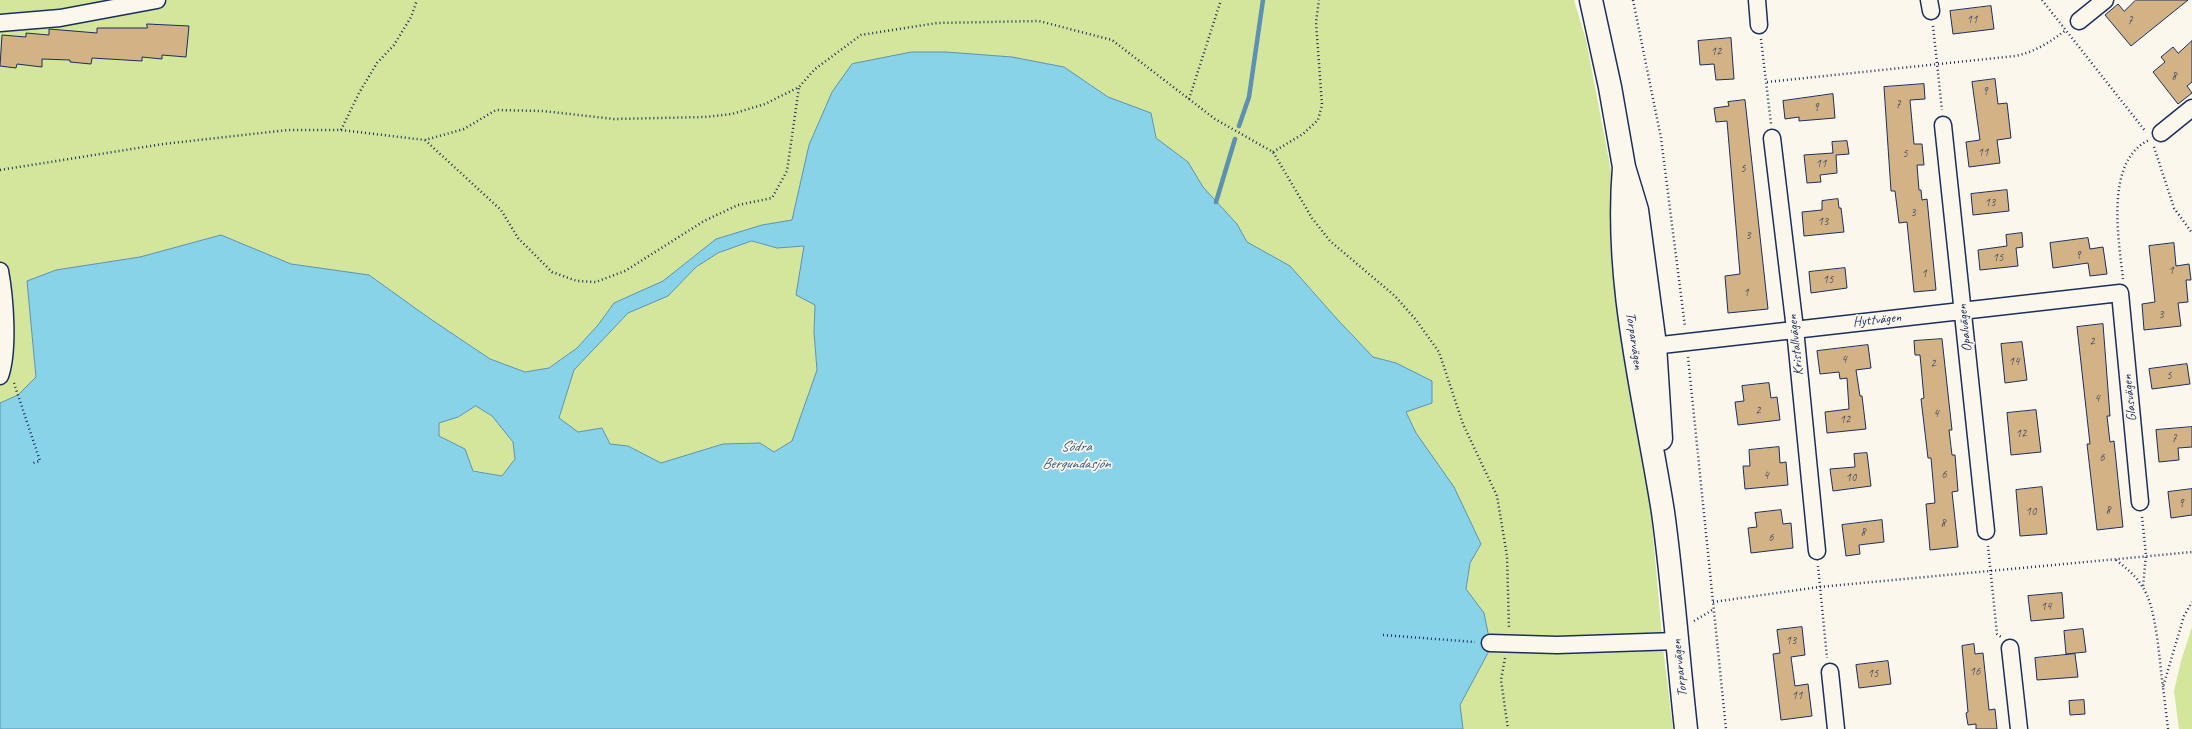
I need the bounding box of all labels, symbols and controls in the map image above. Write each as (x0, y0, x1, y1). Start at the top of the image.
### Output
house number: 11 (1967, 13, 1977, 27)
house number: 7 (2127, 14, 2133, 28)
house number: 12 (1711, 45, 1721, 59)
house number: 8 (2171, 70, 2177, 84)
house number: 9 (1982, 85, 1988, 99)
house number: 7 (1895, 98, 1901, 112)
house number: 9 (1813, 101, 1819, 115)
house number: 11 (1978, 146, 1988, 160)
house number: 5 (1902, 147, 1908, 161)
house number: 11 (1816, 157, 1826, 171)
house number: 5 (1740, 162, 1746, 176)
house number: 13 (1985, 196, 1995, 210)
house number: 3 (1910, 206, 1916, 220)
house number: 13 (1818, 215, 1828, 229)
house number: 3 (1745, 229, 1751, 243)
house number: 9 (2075, 249, 2081, 263)
house number: 15 (1993, 251, 2003, 265)
house number: 1 (2168, 264, 2174, 278)
house number: 1 (1921, 267, 1927, 281)
house number: 15 (1823, 273, 1833, 287)
house number: 1 (1743, 286, 1749, 300)
street label: Opalvägen (1954, 304, 1976, 352)
house number: 3 (2158, 308, 2164, 322)
street label: Hyttvägen (1852, 309, 1902, 331)
street label: Torparvägen (1622, 311, 1646, 371)
street label: Kristallvägen (1784, 314, 1808, 376)
house number: 2 (2089, 335, 2095, 349)
house number: 4 (1841, 353, 1847, 367)
house number: 14 (2009, 355, 2019, 369)
house number: 2 (1930, 357, 1936, 371)
house number: 5 (2166, 369, 2172, 383)
street label: Glasvägen (2119, 374, 2141, 422)
house number: 4 (2094, 392, 2100, 406)
house number: 2 (1755, 404, 1761, 418)
house number: 4 (1933, 407, 1939, 421)
house number: 12 (1840, 413, 1850, 427)
house number: 12 (2016, 427, 2026, 441)
house number: 7 (2171, 432, 2177, 446)
water label: Södra Bergundasjön (1042, 438, 1110, 473)
house number: 6 (2099, 451, 2105, 465)
house number: 6 (1941, 468, 1947, 482)
house number: 4 (1763, 469, 1769, 483)
house number: 10 (1846, 471, 1856, 485)
house number: 9 (2178, 497, 2184, 511)
house number: 8 (2105, 504, 2111, 518)
house number: 10 (2026, 505, 2036, 519)
house number: 8 (1940, 517, 1946, 531)
house number: 8 (1860, 526, 1866, 540)
house number: 6 (1768, 531, 1774, 545)
house number: 14 (2041, 600, 2051, 614)
house number: 13 (1786, 634, 1796, 648)
street label: Torparvägen (1669, 638, 1691, 698)
house number: 16 (1970, 665, 1980, 679)
house number: 15 (1868, 667, 1878, 681)
house number: 11 (1792, 689, 1802, 703)

